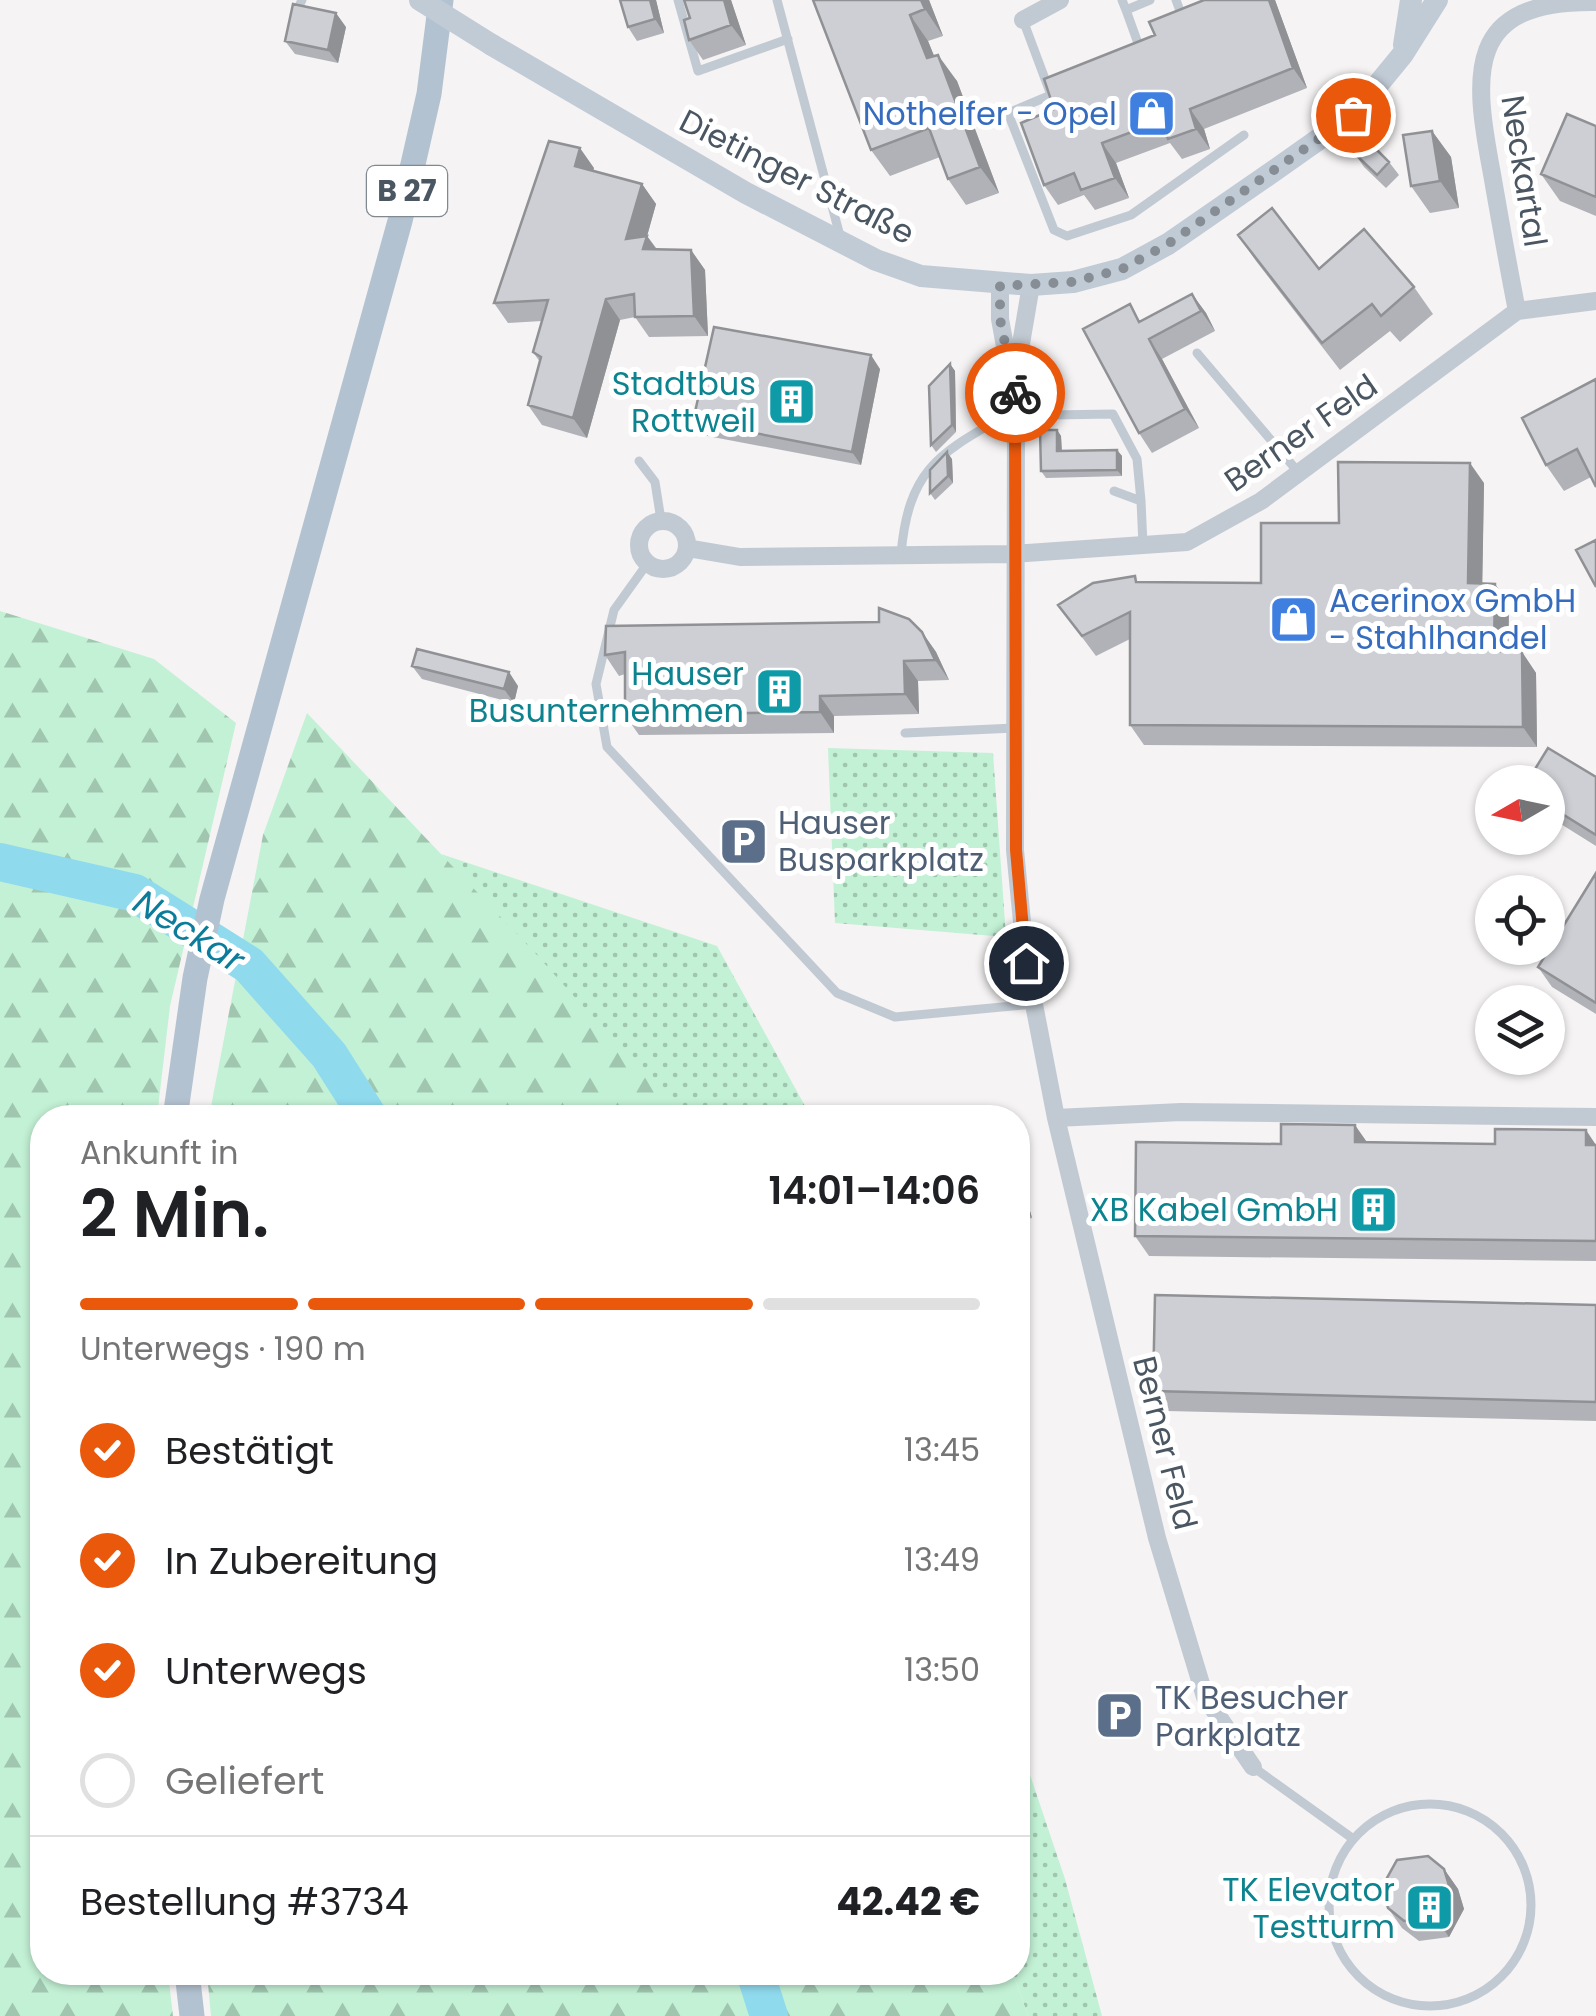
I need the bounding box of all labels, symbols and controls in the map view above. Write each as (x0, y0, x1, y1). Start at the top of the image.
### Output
pin (1311, 73, 1396, 158)
shop icon: Nothelfer - Opel (1126, 88, 1178, 140)
icon: bag (1326, 88, 1381, 143)
place label: Nothelfer - Opel (863, 91, 1117, 136)
street label: Neckartal (1490, 92, 1559, 250)
street label: Dietinger Straße (672, 98, 922, 255)
road number: B 27 (367, 166, 447, 216)
courier (965, 343, 1065, 443)
place label: Stadtbus Rottweil (612, 361, 756, 443)
street label: Berner Feld (1215, 363, 1386, 502)
icon: bike (988, 366, 1043, 421)
building icon: Stadtbus Rottweil (765, 376, 817, 428)
place label: Acerinox GmbH - Stahlhandel (1329, 578, 1576, 660)
shop icon: Acerinox GmbH - Stahlhandel (1268, 593, 1320, 645)
place label: Hauser Busunternehmen (469, 651, 744, 733)
building icon: Hauser Busunternehmen (753, 666, 805, 718)
north arrow (1475, 765, 1565, 855)
map controls (1475, 765, 1565, 1075)
place label: Hauser Busparkplatz (778, 800, 984, 882)
parking icon: Hauser Busparkplatz (717, 815, 769, 867)
button: locate (1475, 875, 1565, 965)
water label: Neckar (124, 877, 255, 984)
pin (984, 921, 1069, 1006)
icon: home (999, 936, 1054, 991)
button: layers (1475, 985, 1565, 1075)
text: Ankunft in (80, 1130, 239, 1175)
text: 14:01–14:06 (768, 1164, 980, 1217)
text: 2 Min. (80, 1169, 269, 1260)
building icon: XB Kabel GmbH (1347, 1184, 1399, 1236)
place label: XB Kabel GmbH (1090, 1187, 1338, 1232)
text: Unterwegs · 190 m (80, 1326, 366, 1371)
street label: Berner Feld (1122, 1351, 1209, 1535)
icon: check (80, 1423, 135, 1478)
text: Bestätigt (165, 1424, 334, 1477)
text: 13:45 (904, 1427, 980, 1472)
icon: check (80, 1533, 135, 1588)
text: In Zubereitung (165, 1534, 438, 1587)
text: 13:49 (904, 1537, 980, 1582)
icon: check (80, 1643, 135, 1698)
text: Unterwegs (165, 1644, 367, 1697)
text: 13:50 (904, 1647, 980, 1692)
place label: TK Besucher Parkplatz (1155, 1675, 1348, 1757)
parking icon: TK Besucher Parkplatz (1094, 1690, 1146, 1742)
text: Geliefert (165, 1754, 324, 1807)
place label: TK Elevator Testturm (1222, 1867, 1395, 1949)
text: Bestellung #3734 (80, 1875, 409, 1928)
text: 42.42 € (836, 1875, 980, 1928)
building icon: TK Elevator Testturm (1404, 1882, 1456, 1934)

